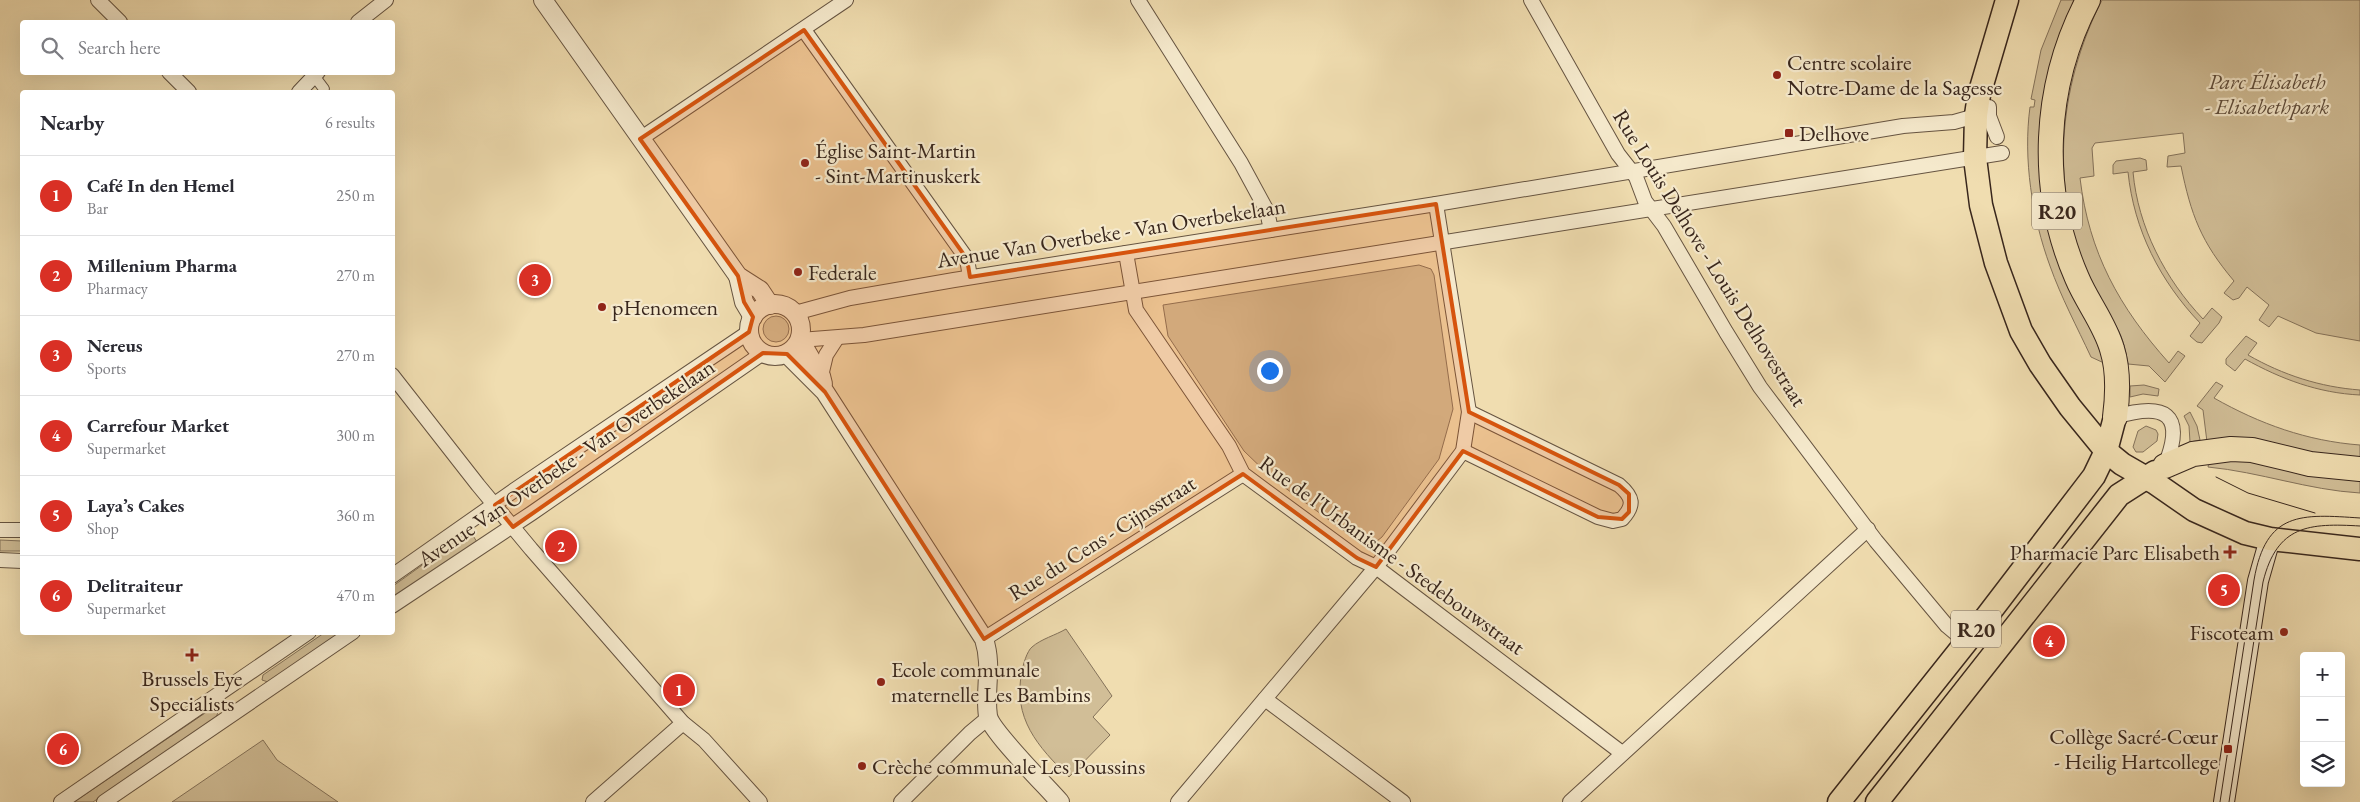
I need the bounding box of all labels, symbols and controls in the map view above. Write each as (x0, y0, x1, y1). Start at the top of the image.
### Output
search box (20, 20, 395, 75)
icon: search (38, 34, 66, 62)
text: Search here (78, 35, 160, 60)
place label: Centre scolaire Notre-Dame de la Sagesse (1787, 48, 2003, 102)
park label: Parc Élisabeth - Elisabethpark (2205, 67, 2329, 121)
marker: Centre scolaire Notre-Dame de la Sagesse (1771, 69, 1783, 81)
street label: Rue Louis Delhove - Louis Delhovestraat (1606, 104, 1814, 412)
text: Nearby (40, 109, 104, 136)
text: 6 results (325, 112, 375, 133)
place label: Delhove (1799, 119, 1869, 148)
marker: Delhove (1783, 127, 1795, 139)
place label: Église Saint-Martin - Sint-Martinuskerk (815, 136, 981, 190)
marker: Église Saint-Martin - Sint-Martinuskerk (799, 157, 811, 169)
text: Café In den Hemel (87, 173, 235, 198)
text: 1 (52, 185, 60, 206)
text: 250 m (336, 185, 375, 206)
street label: Avenue Van Overbeke - Van Overbekelaan (934, 191, 1288, 275)
road number: R20 (2032, 192, 2082, 230)
text: Bar (87, 198, 108, 219)
text: Millenium Pharma (87, 253, 237, 278)
place label: Federale (808, 258, 877, 287)
pin: 3 (519, 261, 551, 299)
text: 2 (52, 265, 60, 286)
text: 270 m (336, 265, 375, 286)
marker: Federale (792, 266, 804, 278)
text: Pharmacy (87, 278, 148, 299)
place label: pHenomeen (612, 293, 718, 322)
marker: pHenomeen (596, 301, 608, 313)
text: Nereus (87, 333, 143, 358)
text: 3 (52, 345, 60, 366)
text: 270 m (336, 345, 375, 366)
street label: Avenue Van Overbeke - Van Overbekelaan (411, 352, 721, 574)
text: Sports (87, 358, 126, 379)
your location (1257, 358, 1283, 384)
text: Carrefour Market (87, 413, 229, 438)
text: 4 (52, 425, 60, 446)
text: 300 m (336, 425, 375, 446)
text: Supermarket (87, 438, 166, 459)
street label: Rue de l'Urbanisme - Stedebouwstraat (1253, 449, 1531, 661)
street label: Rue du Cens - Cijnsstraat (1003, 469, 1201, 607)
text: Laya’s Cakes (87, 493, 184, 518)
text: 5 (52, 505, 60, 526)
text: 360 m (336, 505, 375, 526)
text: Shop (87, 518, 119, 539)
pin: 2 (545, 527, 577, 565)
place label: Pharmacie Parc Elisabeth (2010, 538, 2220, 567)
marker: Pharmacie Parc Elisabeth (2224, 546, 2236, 558)
pin: 5 (2208, 571, 2240, 609)
text: Delitraiteur (87, 573, 183, 598)
text: 6 (52, 585, 60, 606)
text: 470 m (336, 585, 375, 606)
text: Supermarket (87, 598, 166, 619)
road number: R20 (1951, 610, 2001, 648)
place label: Fiscoteam (2189, 618, 2274, 647)
pin: 4 (2033, 622, 2065, 660)
marker: Fiscoteam (2278, 626, 2290, 638)
marker: Brussels Eye Specialists (185, 648, 199, 662)
map controls (2300, 652, 2345, 787)
button: + (2300, 652, 2345, 697)
place label: Ecole communale maternelle Les Bambins (891, 655, 1091, 709)
place label: Brussels Eye Specialists (142, 664, 243, 718)
pin: 1 (663, 671, 695, 709)
marker: Ecole communale maternelle Les Bambins (875, 676, 887, 688)
button: − (2300, 697, 2345, 742)
place label: Collège Sacré-Cœur - Heilig Hartcollege (2049, 722, 2219, 776)
pin: 6 (47, 730, 79, 768)
button: layers (2300, 742, 2345, 787)
marker: Collège Sacré-Cœur - Heilig Hartcollege (2222, 743, 2234, 755)
place label: Crèche communale Les Poussins (872, 752, 1145, 781)
marker: Crèche communale Les Poussins (856, 760, 868, 772)

